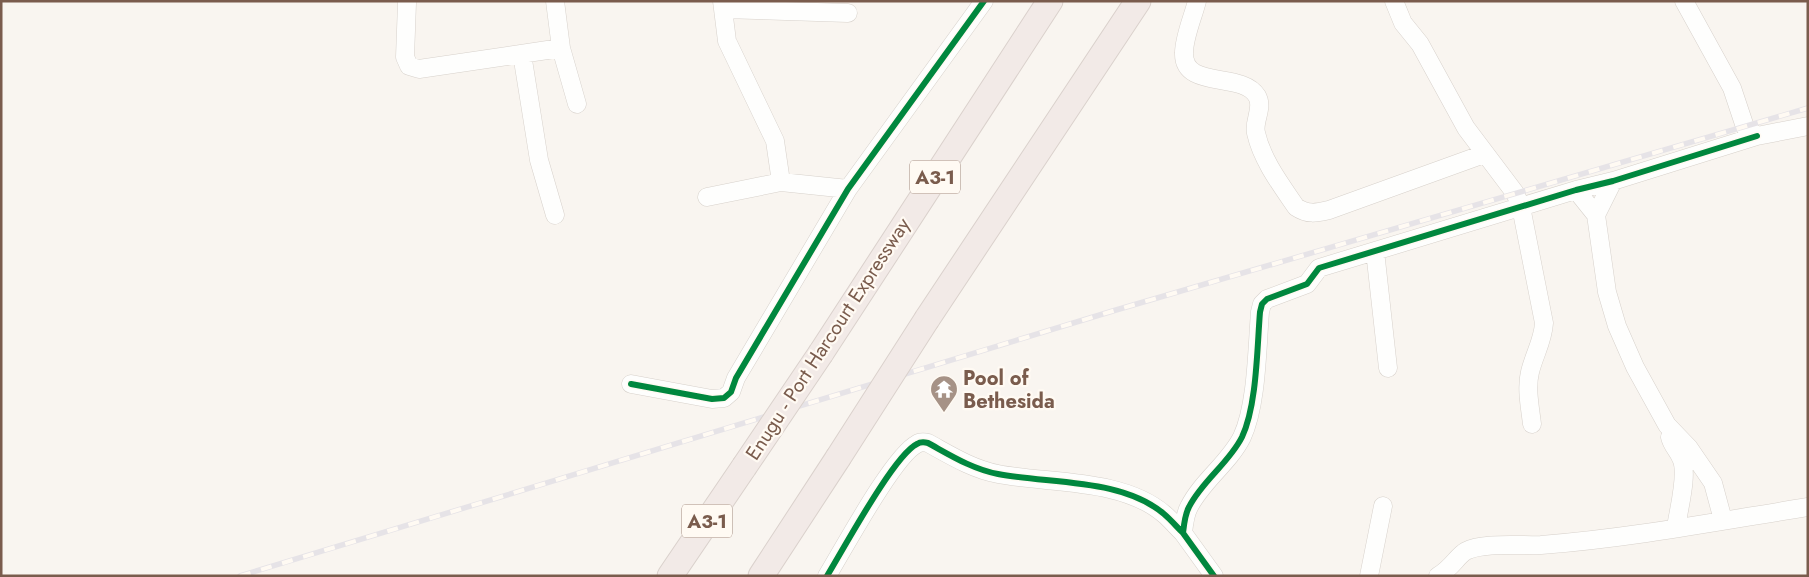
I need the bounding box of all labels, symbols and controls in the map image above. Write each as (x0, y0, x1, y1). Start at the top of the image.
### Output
road number: A3-1 (910, 160, 960, 193)
street label: Enugu - Port Harcourt Expressway (739, 212, 918, 466)
place label: Pool of Bethesida (963, 364, 1055, 416)
temple icon: Pool of Bethesida (929, 374, 959, 413)
road number: A3-1 (682, 504, 732, 538)

